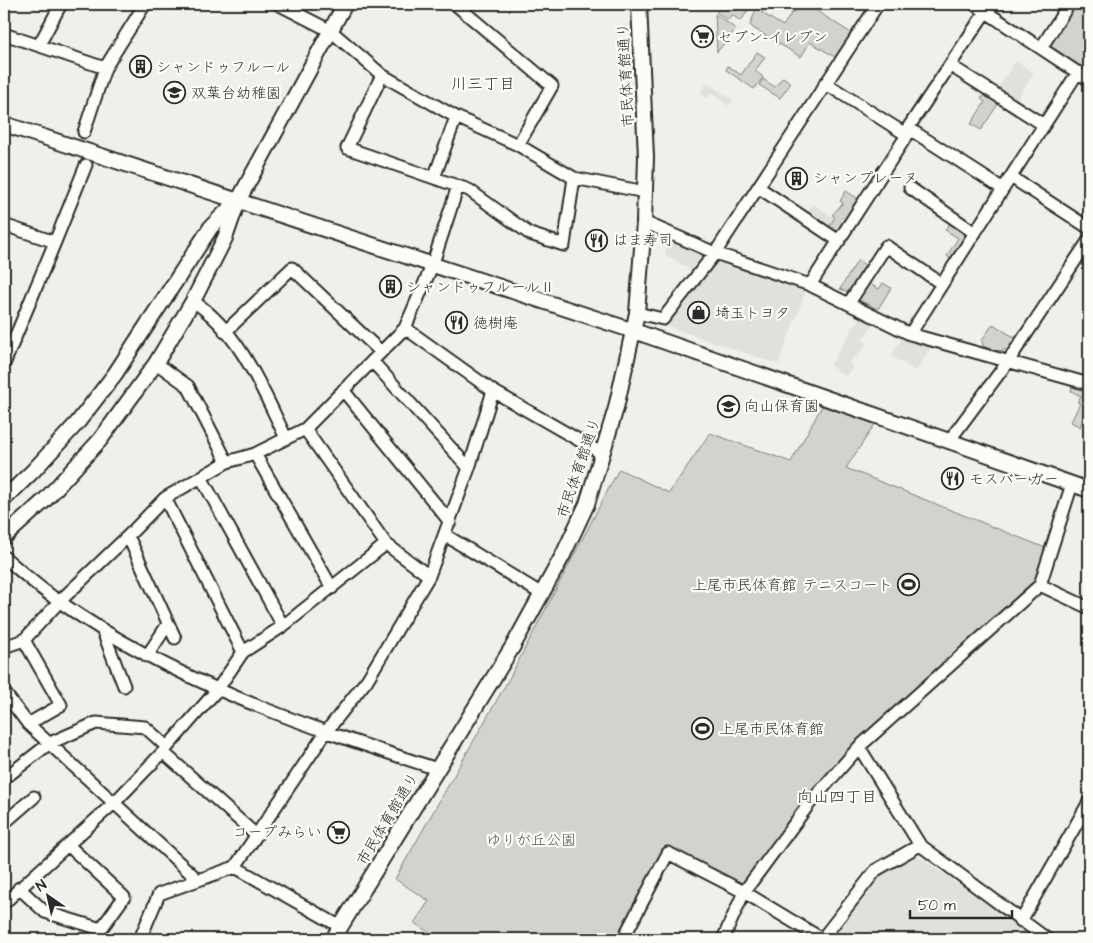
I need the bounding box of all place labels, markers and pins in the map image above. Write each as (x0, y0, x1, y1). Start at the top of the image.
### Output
supermarket icon: セブン-イレブン (690, 25, 714, 49)
place label: セブン-イレブン (718, 27, 828, 48)
building icon: シャンドゥフルール (128, 55, 152, 79)
place label: シャンドゥフルール (156, 57, 290, 78)
school or university icon: 双葉台幼稚園 (163, 81, 187, 105)
place label: 双葉台幼稚園 (191, 83, 281, 104)
building icon: シャンプレーヌ (785, 166, 809, 190)
place label: シャンプレーヌ (813, 168, 918, 189)
restaurant icon: はま寿司 (585, 228, 609, 252)
place label: はま寿司 (613, 230, 673, 251)
building icon: シャンドゥフルールⅡ (378, 275, 402, 299)
place label: シャンドゥフルールⅡ (406, 277, 555, 298)
shop icon: 埼玉トヨタ (687, 301, 711, 325)
place label: 埼玉トヨタ (715, 303, 790, 324)
restaurant icon: 徳樹庵 (445, 311, 469, 335)
place label: 徳樹庵 (473, 313, 518, 334)
school or university icon: 向山保育園 (716, 394, 740, 418)
place label: 向山保育園 (744, 396, 819, 417)
restaurant icon: モスバーガー (941, 467, 965, 491)
place label: モスバーガー (969, 469, 1059, 490)
sports icon: 上尾市民体育館 テニスコート (897, 573, 921, 597)
place label: 上尾市民体育館 テニスコート (692, 575, 893, 596)
sports icon: 上尾市民体育館 (691, 717, 715, 741)
place label: 上尾市民体育館 (719, 719, 824, 740)
supermarket icon: コープみらい (326, 820, 350, 844)
place label: コープみらい (233, 822, 322, 843)

